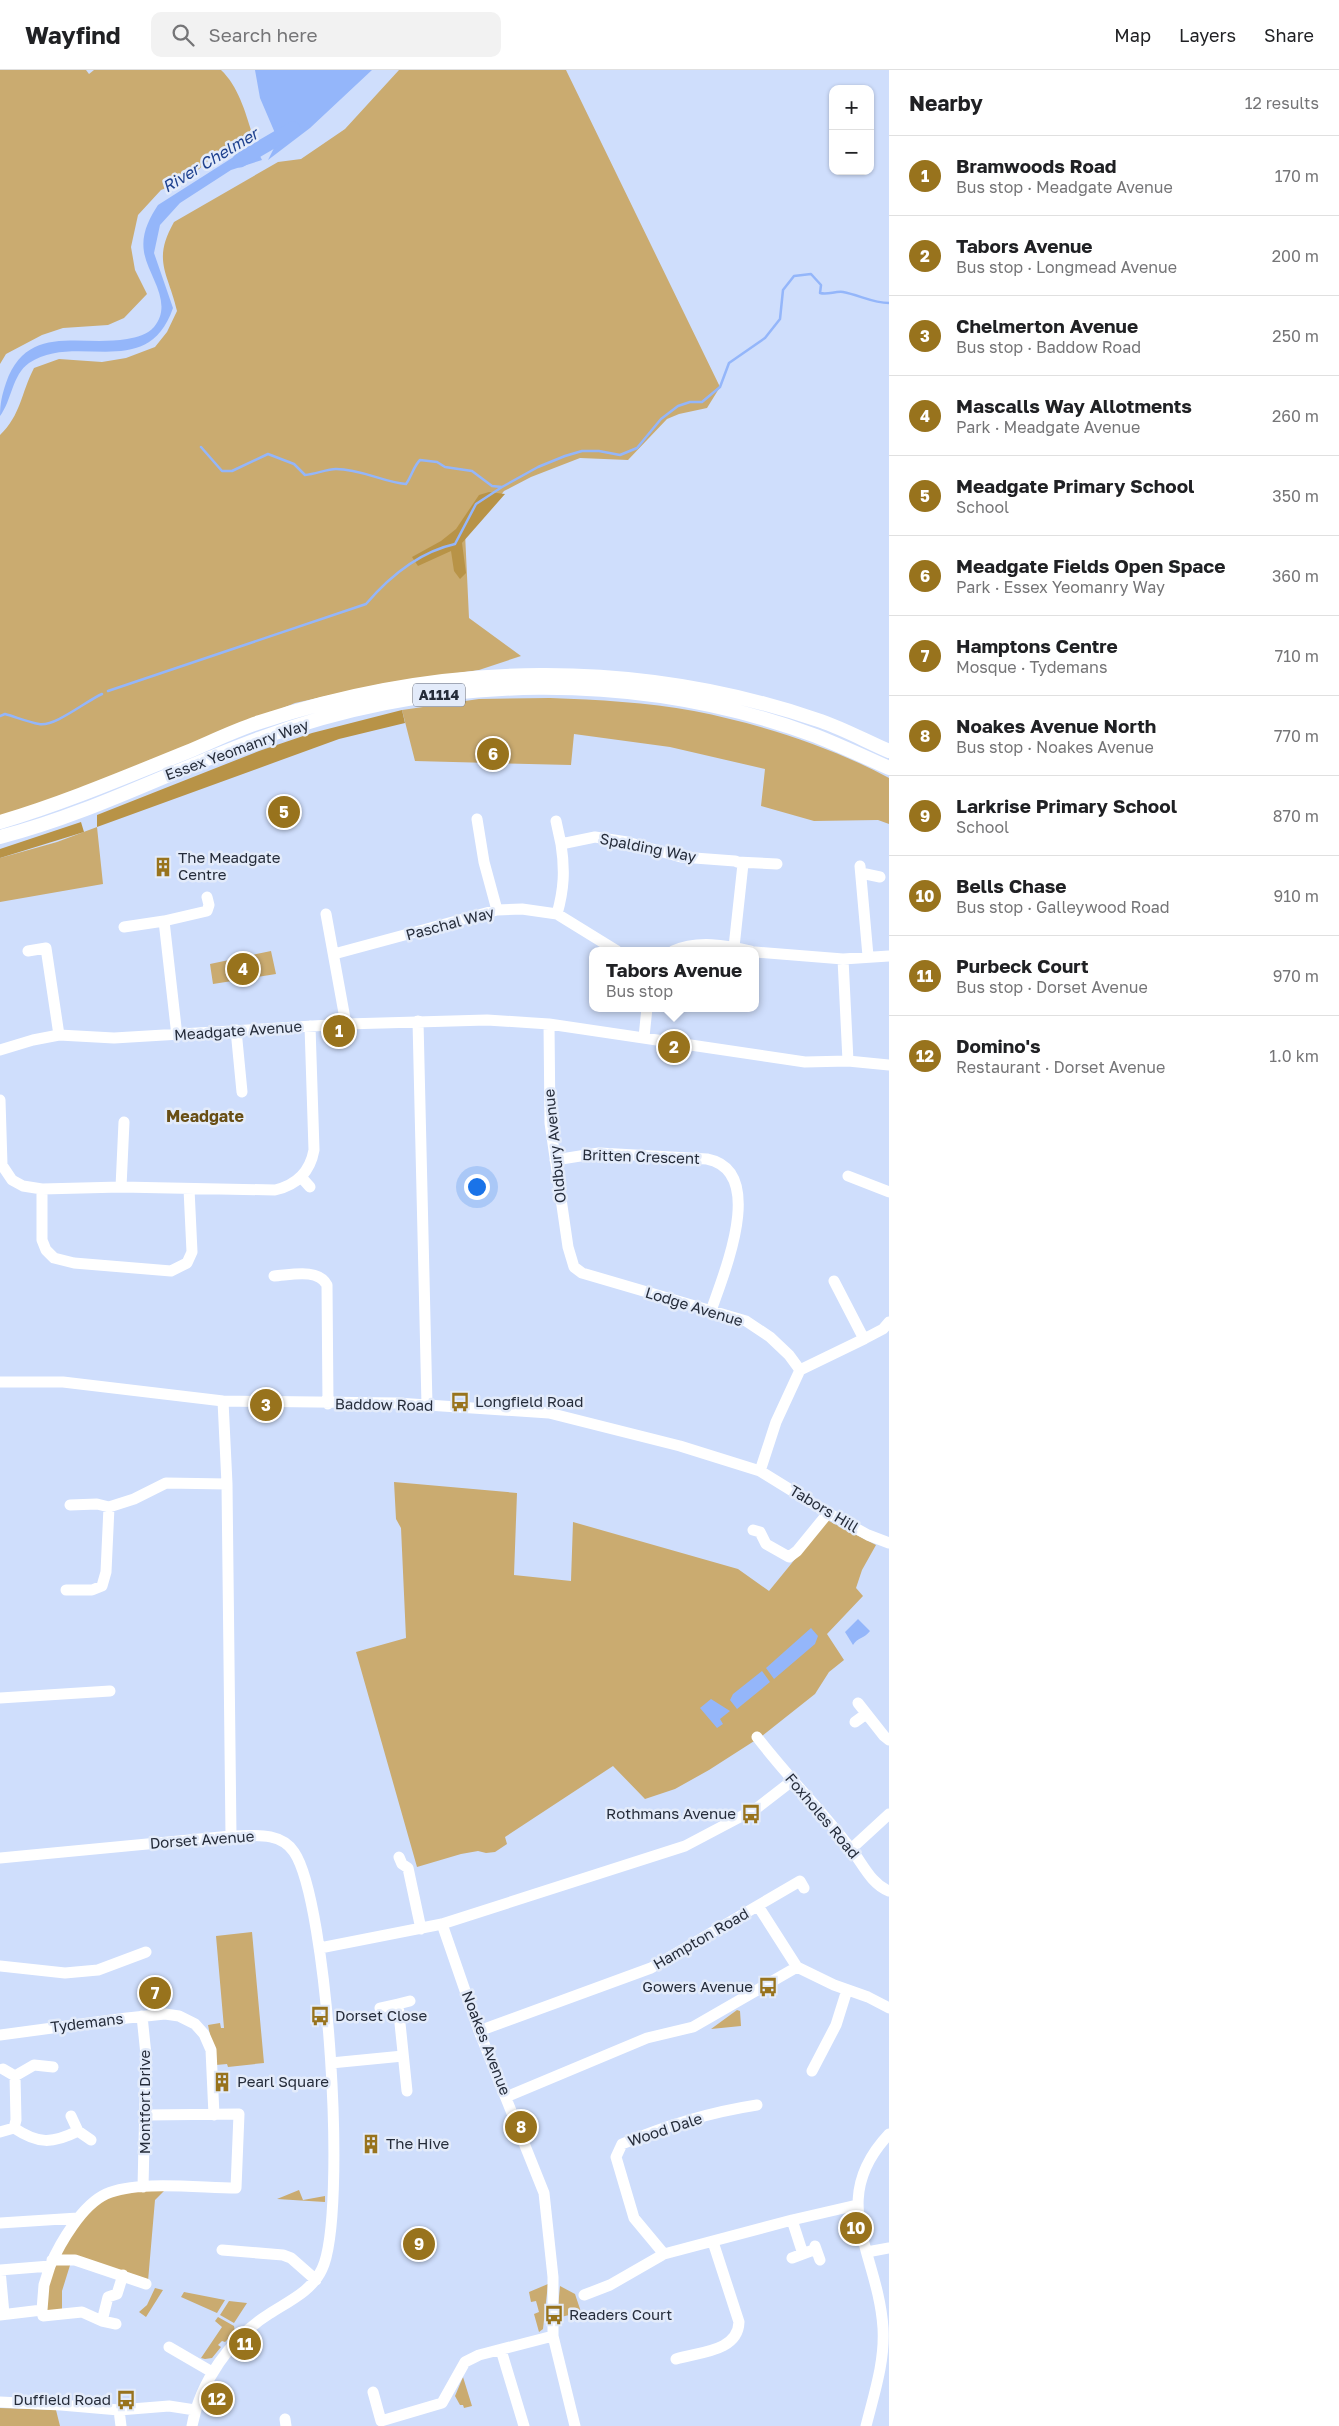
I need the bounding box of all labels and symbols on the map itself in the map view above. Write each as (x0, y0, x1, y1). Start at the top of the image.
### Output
water label: River Chelmer (159, 122, 264, 196)
road number: A1114 (413, 684, 465, 706)
street label: Essex Yeomanry Way (162, 715, 311, 783)
pin: 6 (477, 735, 509, 773)
pin: 5 (268, 793, 300, 831)
street label: Spalding Way (598, 829, 698, 865)
place label: The Meadgate Centre (178, 848, 281, 883)
building icon: The Meadgate Centre (152, 856, 174, 878)
street label: Paschal Way (404, 902, 497, 943)
pin: 4 (227, 950, 259, 988)
pin: 1 (323, 1012, 355, 1050)
street label: Meadgate Avenue (173, 1017, 303, 1043)
pin: 2 (658, 1028, 690, 1066)
street label: Oldbury Avenue (539, 1088, 569, 1204)
district label: Meadgate (166, 1106, 244, 1126)
street label: Britten Crescent (582, 1145, 700, 1167)
your location (464, 1174, 490, 1200)
street label: Lodge Avenue (643, 1283, 746, 1330)
pin: 3 (250, 1386, 282, 1424)
bus stop icon: Longfield Road (449, 1391, 471, 1413)
place label: Longfield Road (475, 1392, 583, 1410)
street label: Baddow Road (335, 1394, 433, 1414)
street label: Tabors Hill (787, 1481, 862, 1536)
street label: Foxholes Road (782, 1769, 864, 1862)
bus stop icon: Rothmans Avenue (740, 1803, 762, 1825)
place label: Rothmans Avenue (606, 1804, 736, 1822)
street label: Dorset Avenue (149, 1826, 255, 1852)
street label: Hampton Road (650, 1904, 751, 1973)
pin: 7 (139, 1974, 171, 2012)
bus stop icon: Gowers Avenue (757, 1976, 779, 1998)
place label: Gowers Avenue (642, 1977, 753, 1995)
street label: Noakes Avenue (459, 1988, 515, 2098)
bus stop icon: Dorset Close (309, 2005, 331, 2027)
place label: Dorset Close (335, 2006, 428, 2024)
street label: Tydemans (50, 2009, 124, 2035)
street label: Montfort Drive (135, 2050, 153, 2154)
building icon: Pearl Square (211, 2071, 233, 2093)
place label: Pearl Square (237, 2072, 329, 2090)
pin: 8 (505, 2108, 537, 2146)
street label: Wood Dale (625, 2108, 704, 2150)
building icon: The Hive (360, 2133, 382, 2155)
place label: The Hive (386, 2134, 449, 2152)
pin: 10 (840, 2209, 872, 2247)
pin: 9 (403, 2225, 435, 2263)
bus stop icon: Readers Court (543, 2304, 565, 2326)
place label: Readers Court (569, 2305, 672, 2323)
pin: 11 (229, 2325, 261, 2363)
pin: 12 (201, 2380, 233, 2418)
bus stop icon: Duffield Road (115, 2389, 137, 2411)
place label: Duffield Road (13, 2390, 111, 2408)

